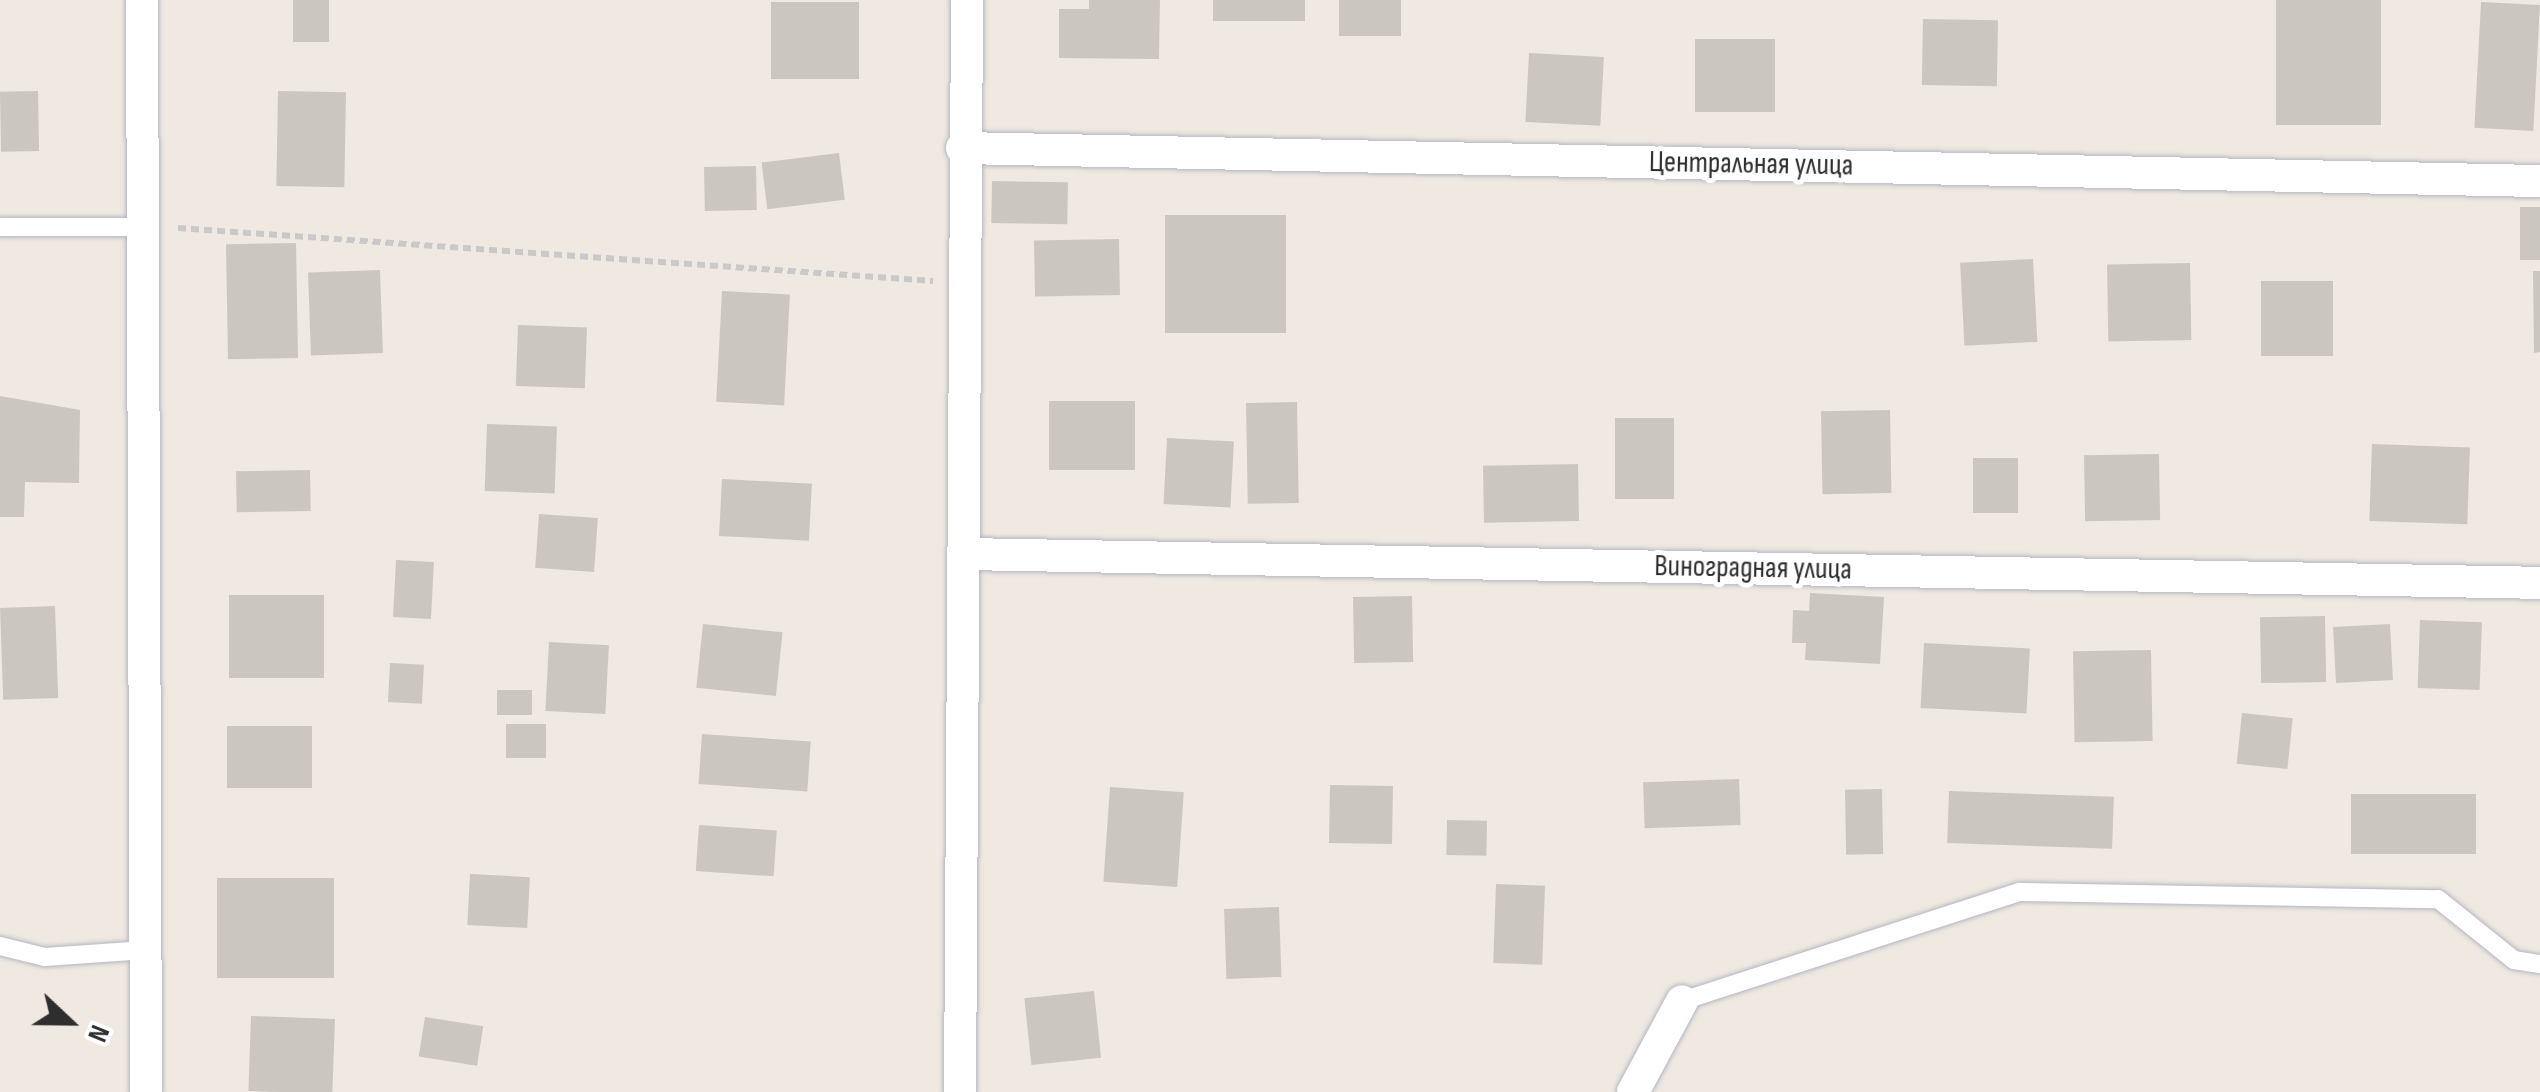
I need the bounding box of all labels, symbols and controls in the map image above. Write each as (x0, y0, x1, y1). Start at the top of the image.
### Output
street label: Центральная улица (1649, 144, 1853, 184)
street label: Виноградная улица (1654, 548, 1852, 588)
north arrow (20, 972, 120, 1072)
text: N (80, 1020, 116, 1047)

